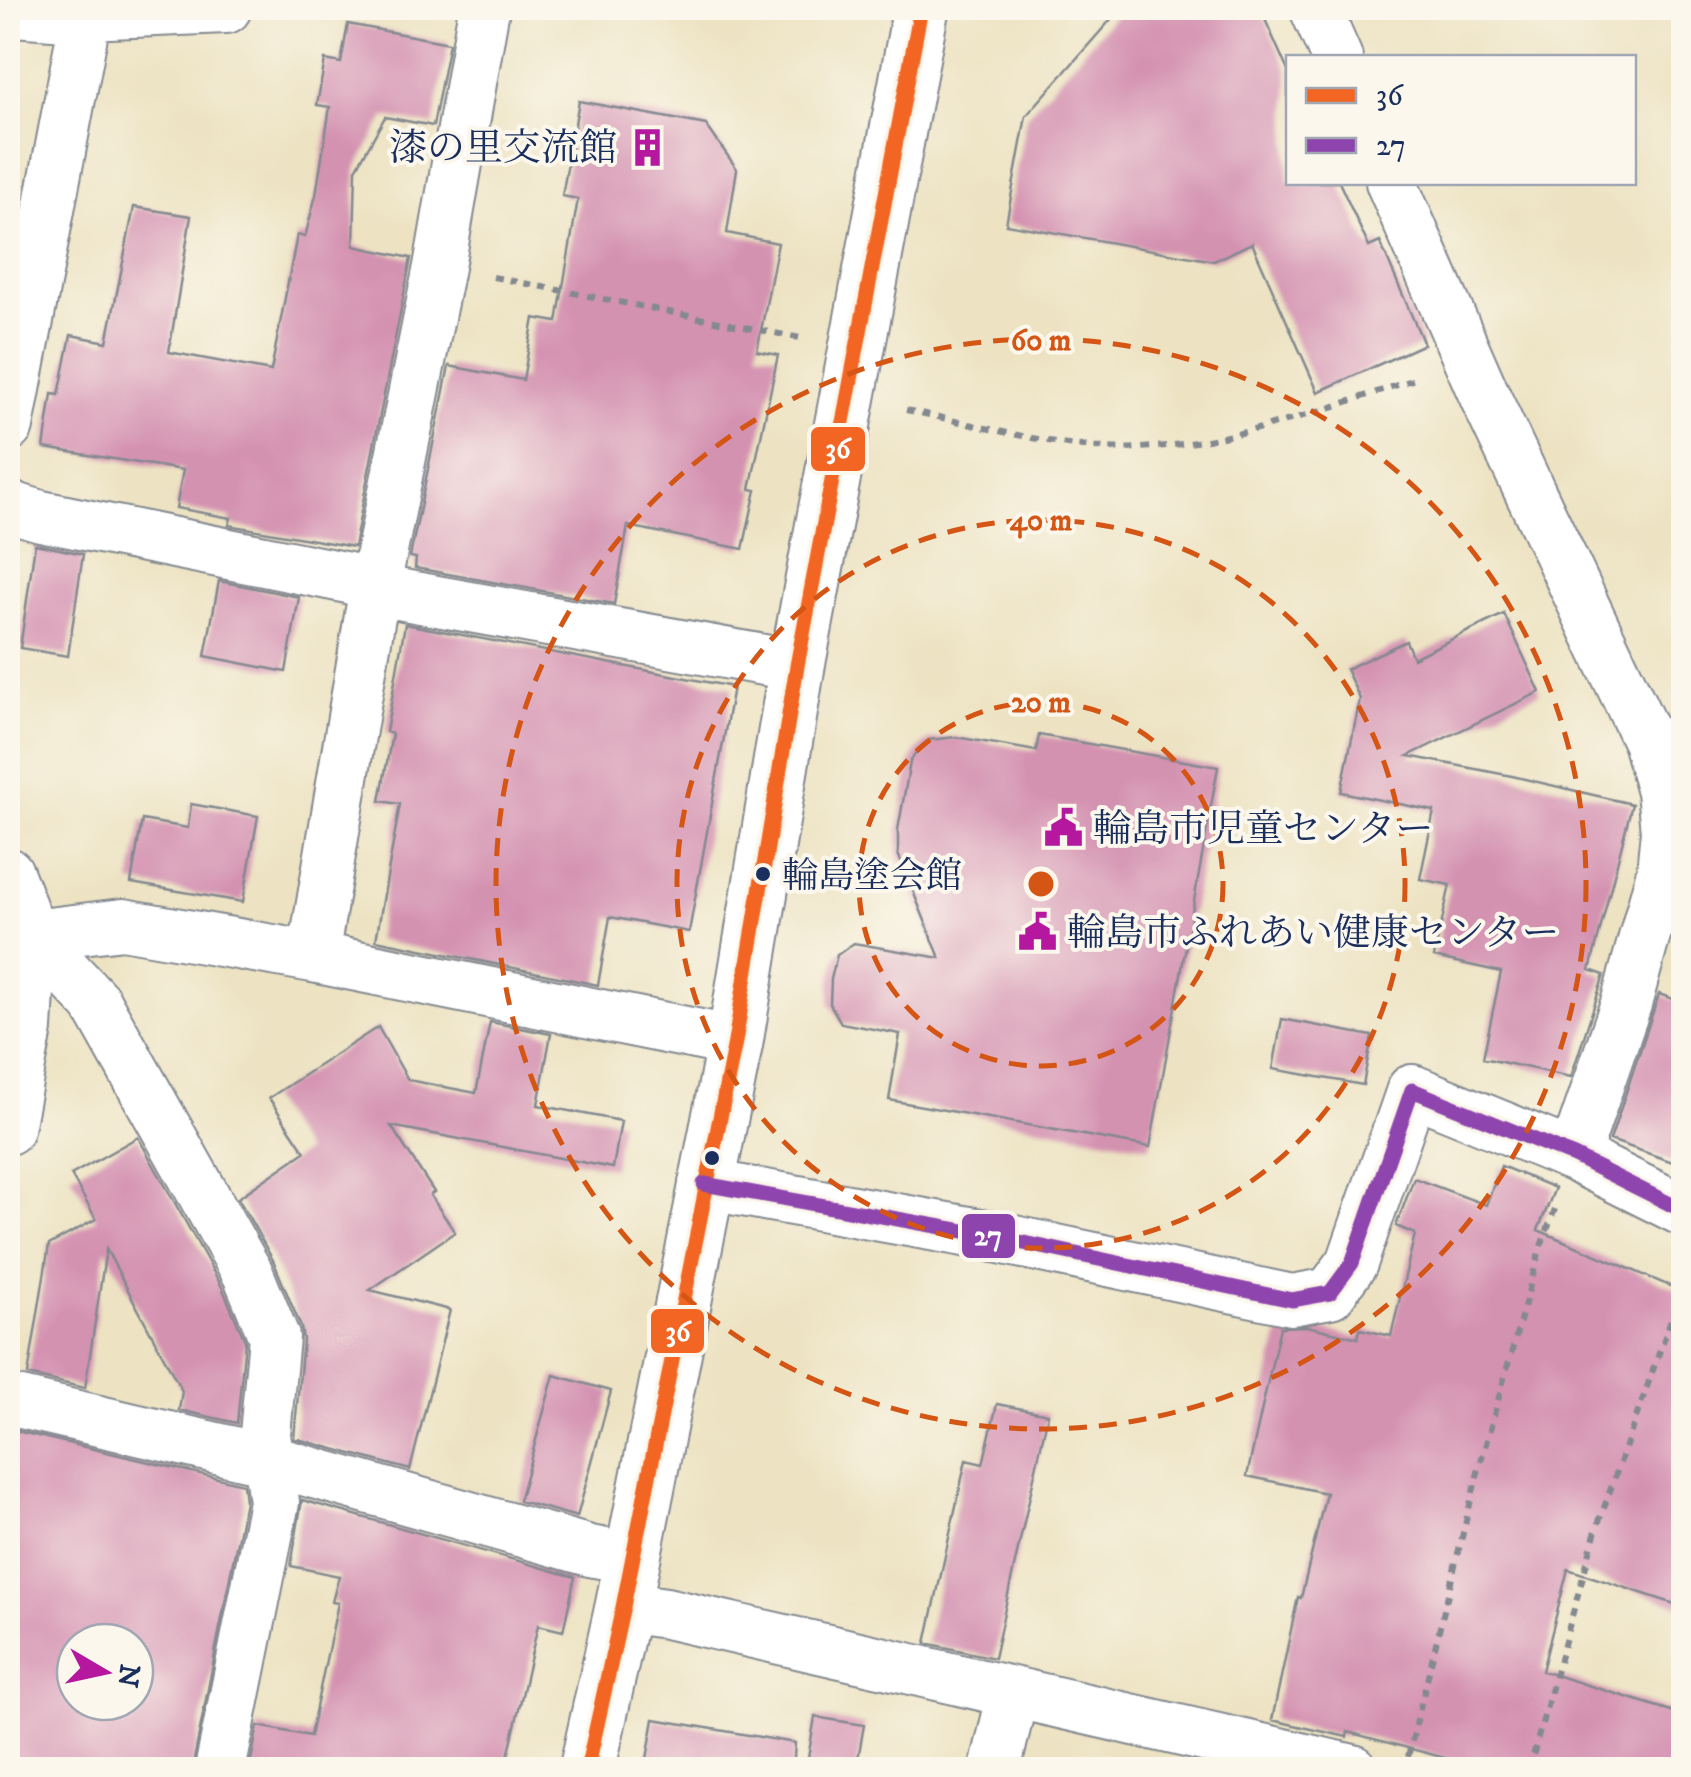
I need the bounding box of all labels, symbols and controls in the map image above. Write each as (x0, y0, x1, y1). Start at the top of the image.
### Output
legend (1286, 55, 1636, 185)
text: 36 (1376, 78, 1404, 115)
place label: 漆の里交流館 (389, 125, 617, 173)
building icon: 漆の里交流館 (626, 126, 668, 168)
text: 27 (1376, 128, 1406, 165)
text: 60 m (1011, 323, 1072, 360)
line badge: 36 (809, 425, 867, 473)
text: 36 (825, 432, 852, 467)
text: 40 m (1010, 503, 1073, 540)
text: 20 m (1011, 685, 1071, 722)
place label: 輪島市児童センター (1093, 806, 1433, 854)
public building icon: 輪島市児童センター (1042, 807, 1084, 849)
place label: 輪島塗会館 (782, 854, 962, 899)
marker: 輪島塗会館 (753, 864, 773, 884)
centre of rings (1023, 866, 1059, 902)
place label: 輪島市ふれあい健康センター (1067, 910, 1559, 958)
public building icon: 輪島市ふれあい健康センター (1016, 911, 1058, 953)
unlabelled marker (702, 1148, 722, 1168)
line badge: 27 (960, 1212, 1017, 1260)
text: 27 (974, 1219, 1002, 1254)
line badge: 36 (649, 1307, 706, 1355)
text: 36 (665, 1315, 692, 1350)
north arrow (55, 1622, 155, 1722)
text: N (109, 1662, 147, 1690)

